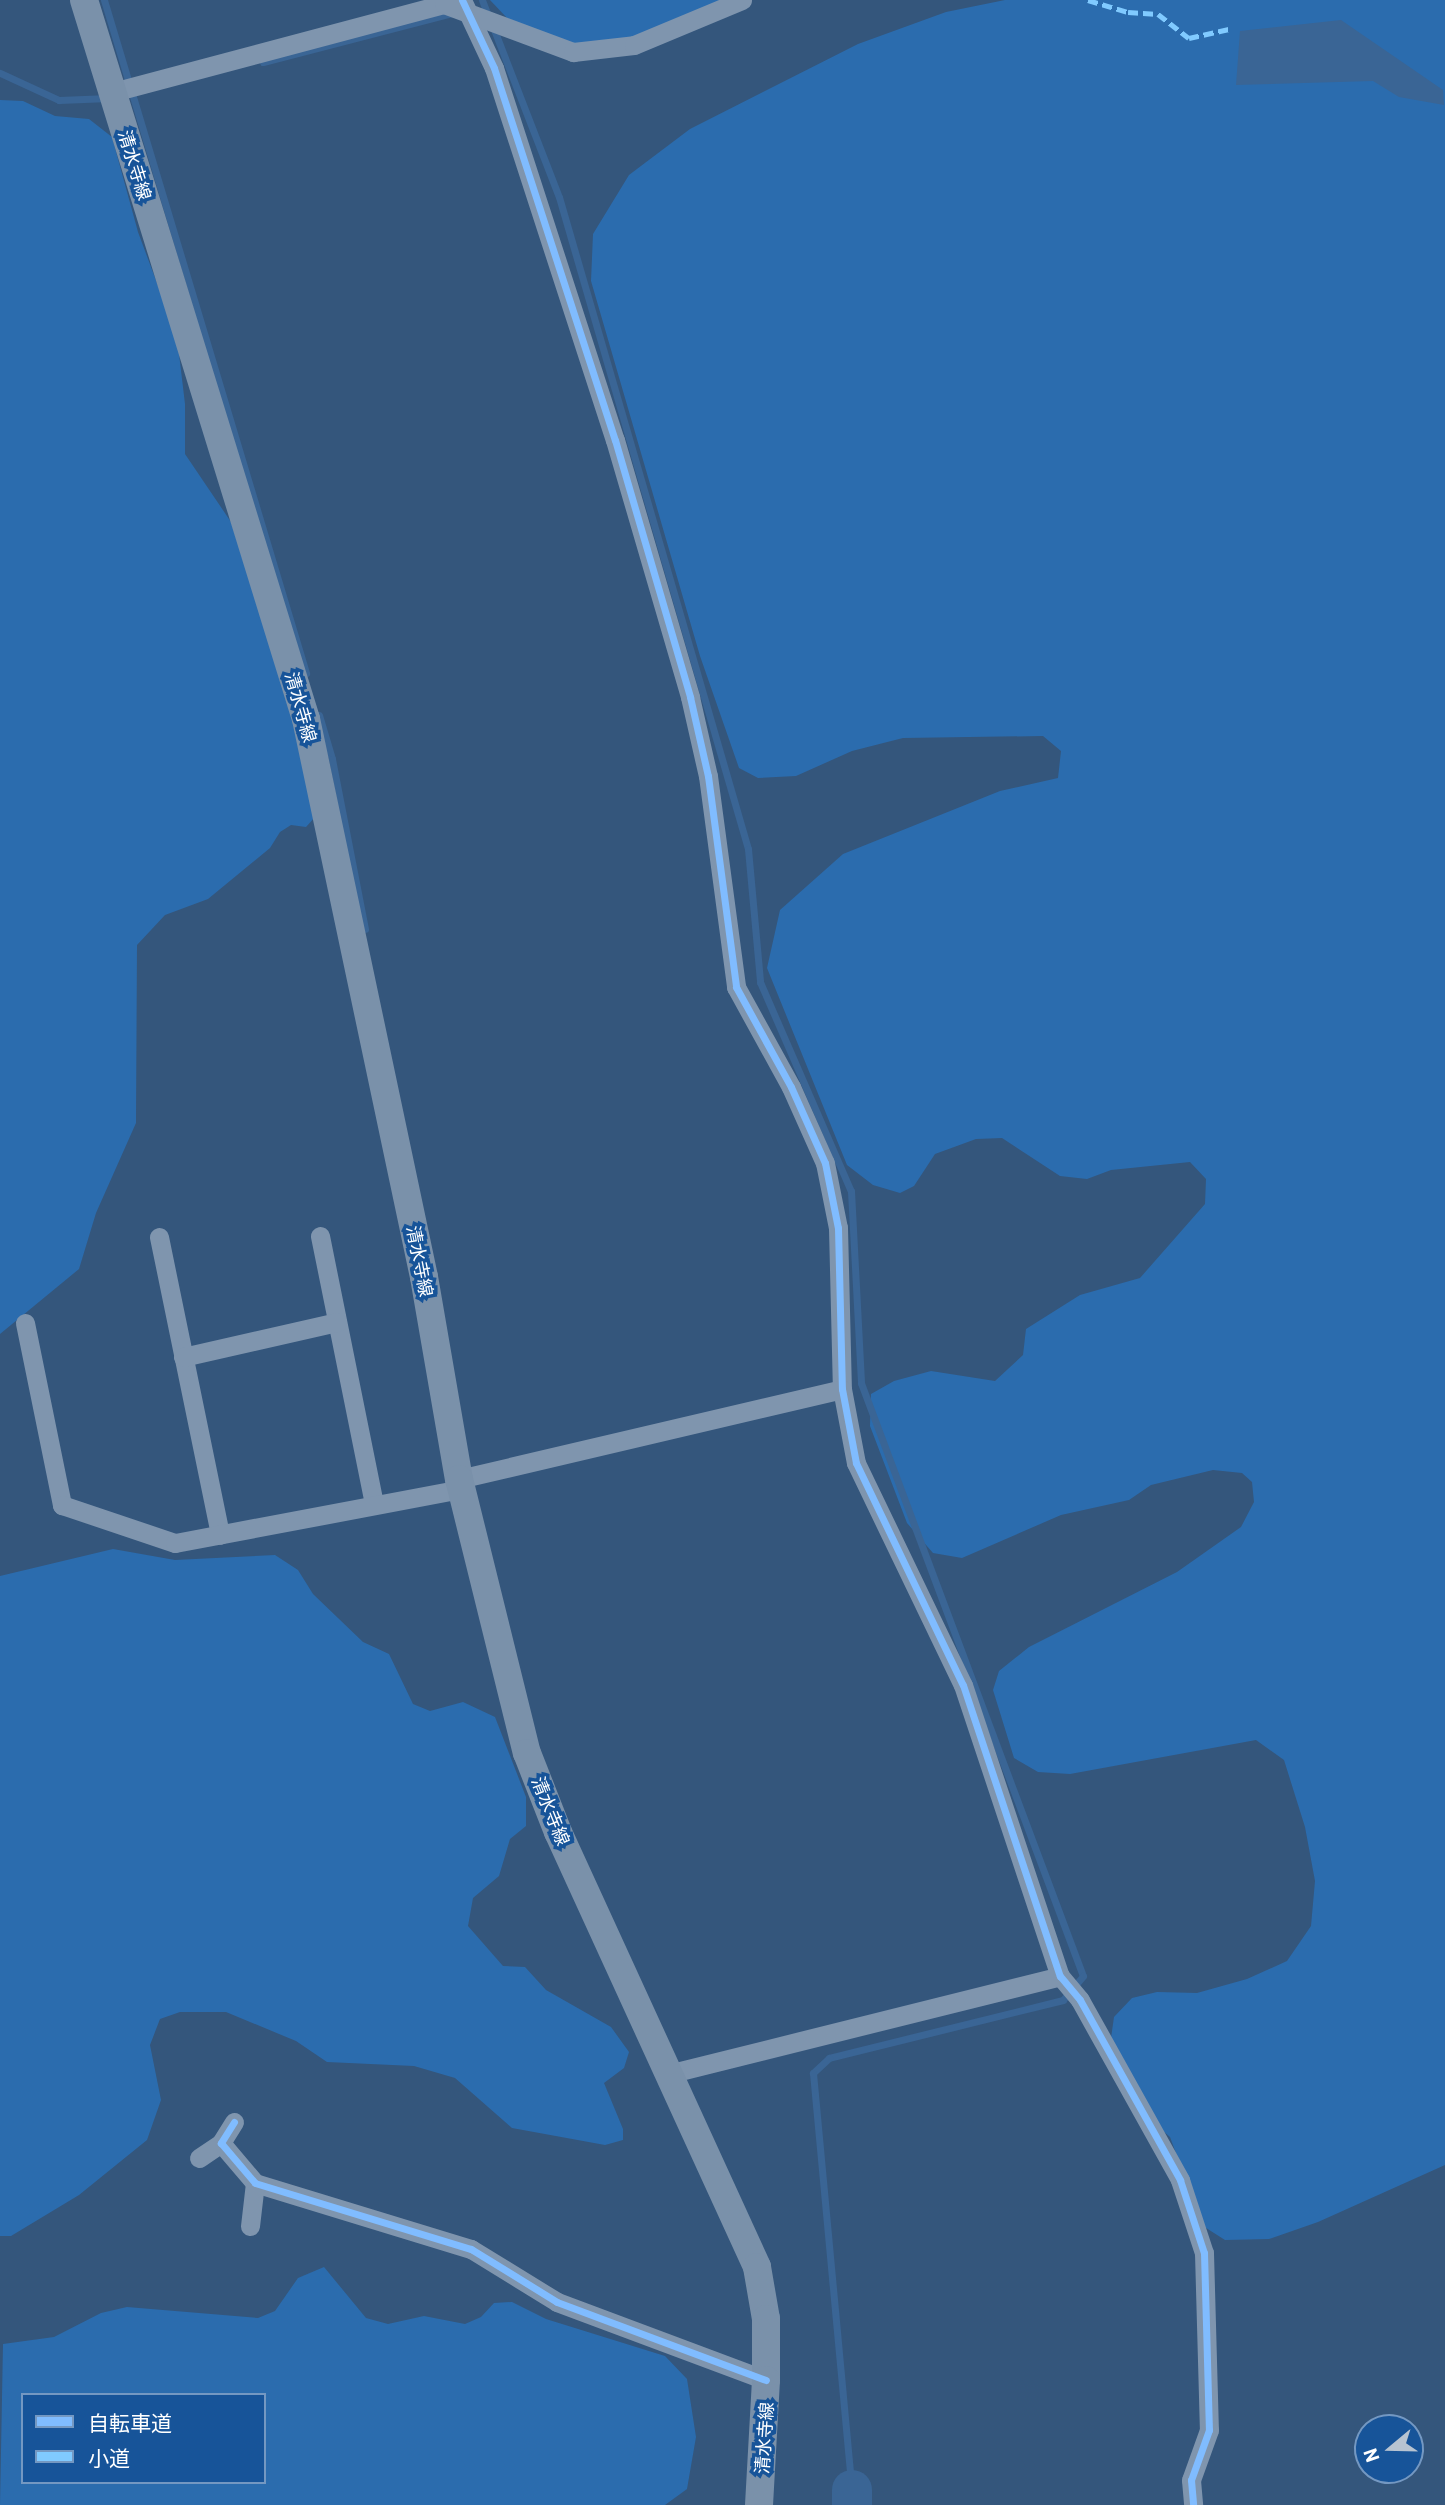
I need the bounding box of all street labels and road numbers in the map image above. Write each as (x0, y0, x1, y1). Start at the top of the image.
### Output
street label: 清水寺線 (114, 127, 156, 203)
street label: 清水寺線 (281, 669, 321, 745)
street label: 清水寺線 (403, 1224, 437, 1298)
street label: 清水寺線 (528, 1774, 574, 1848)
street label: 清水寺線 (751, 2401, 777, 2475)

